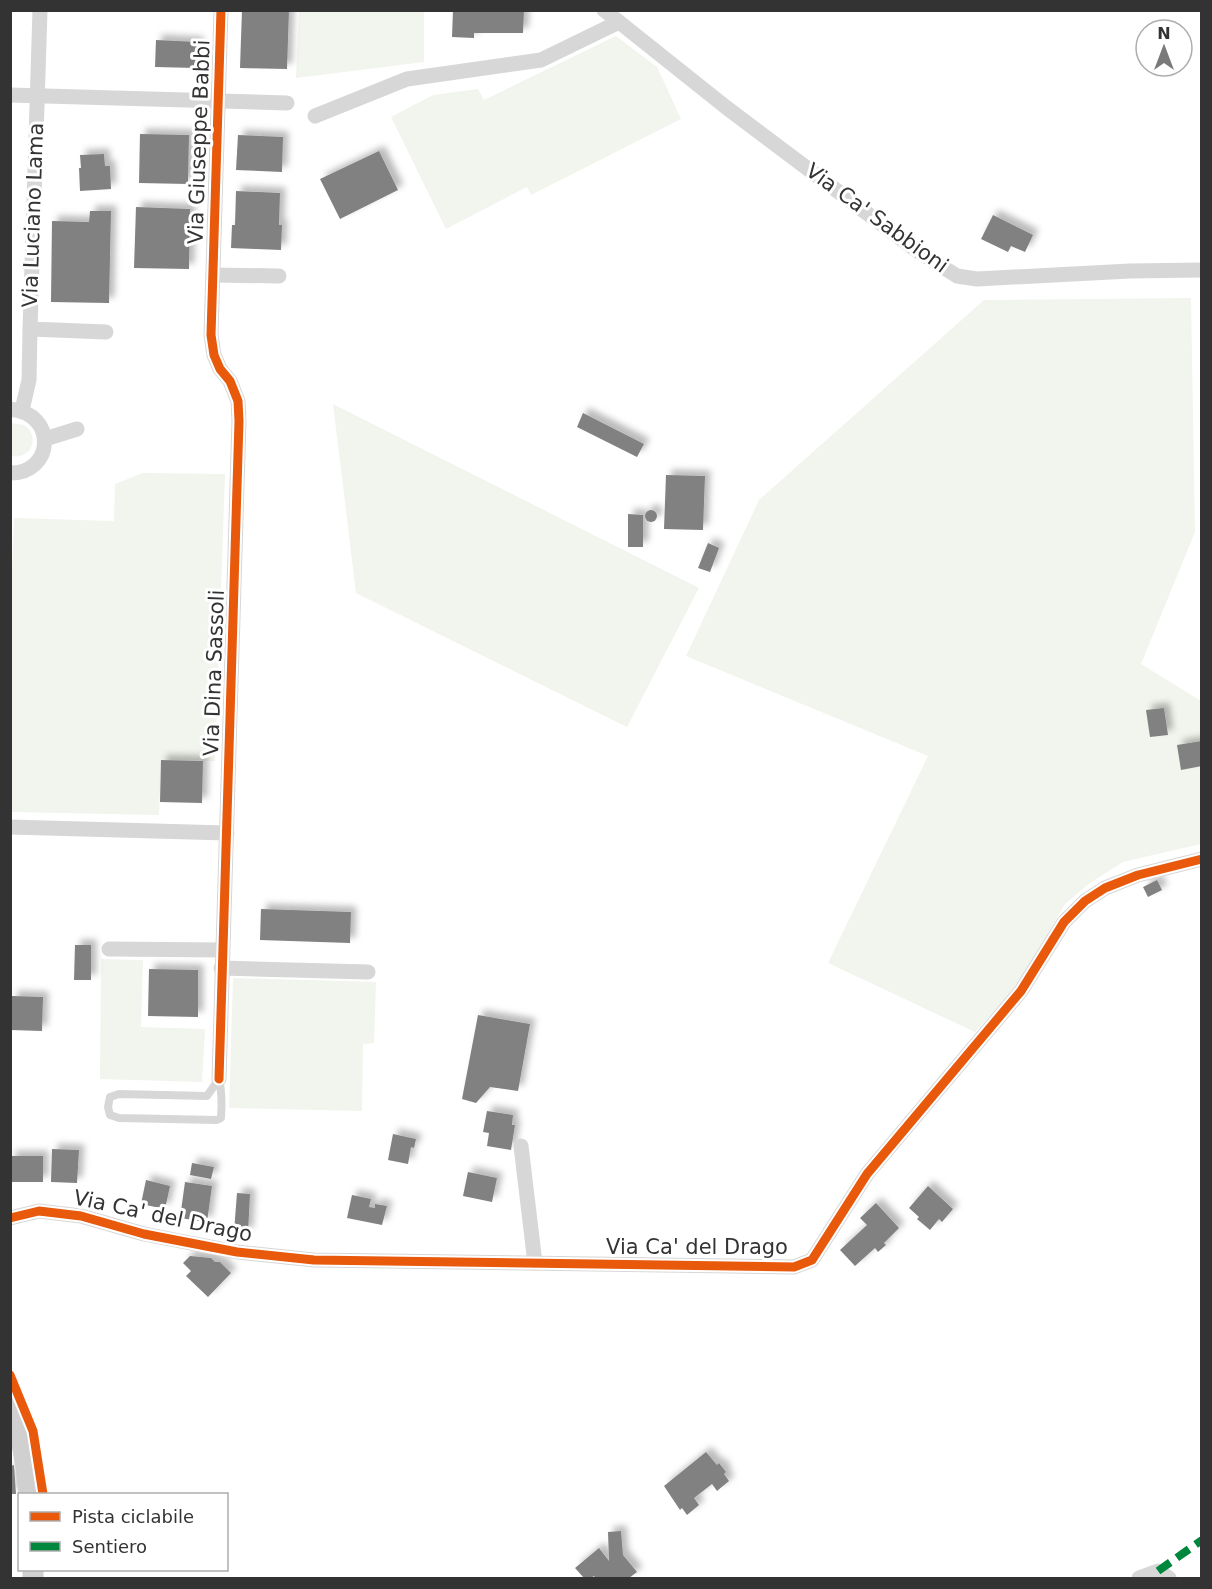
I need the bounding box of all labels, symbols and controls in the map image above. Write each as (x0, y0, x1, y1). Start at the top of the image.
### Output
north arrow (1134, 18, 1194, 78)
text: N (1157, 24, 1171, 43)
street label: Via Giuseppe Babbi (183, 39, 215, 245)
street label: Via Luciano Lama (18, 122, 48, 308)
street label: Via Ca' Sabbioni (801, 158, 953, 278)
street label: Via Dina Sassoli (199, 589, 229, 757)
street label: Via Ca' del Drago (72, 1185, 254, 1247)
street label: Via Ca' del Drago (606, 1235, 788, 1259)
legend (18, 1493, 228, 1571)
text: Pista ciclabile (72, 1506, 194, 1527)
text: Sentiero (72, 1536, 147, 1557)

